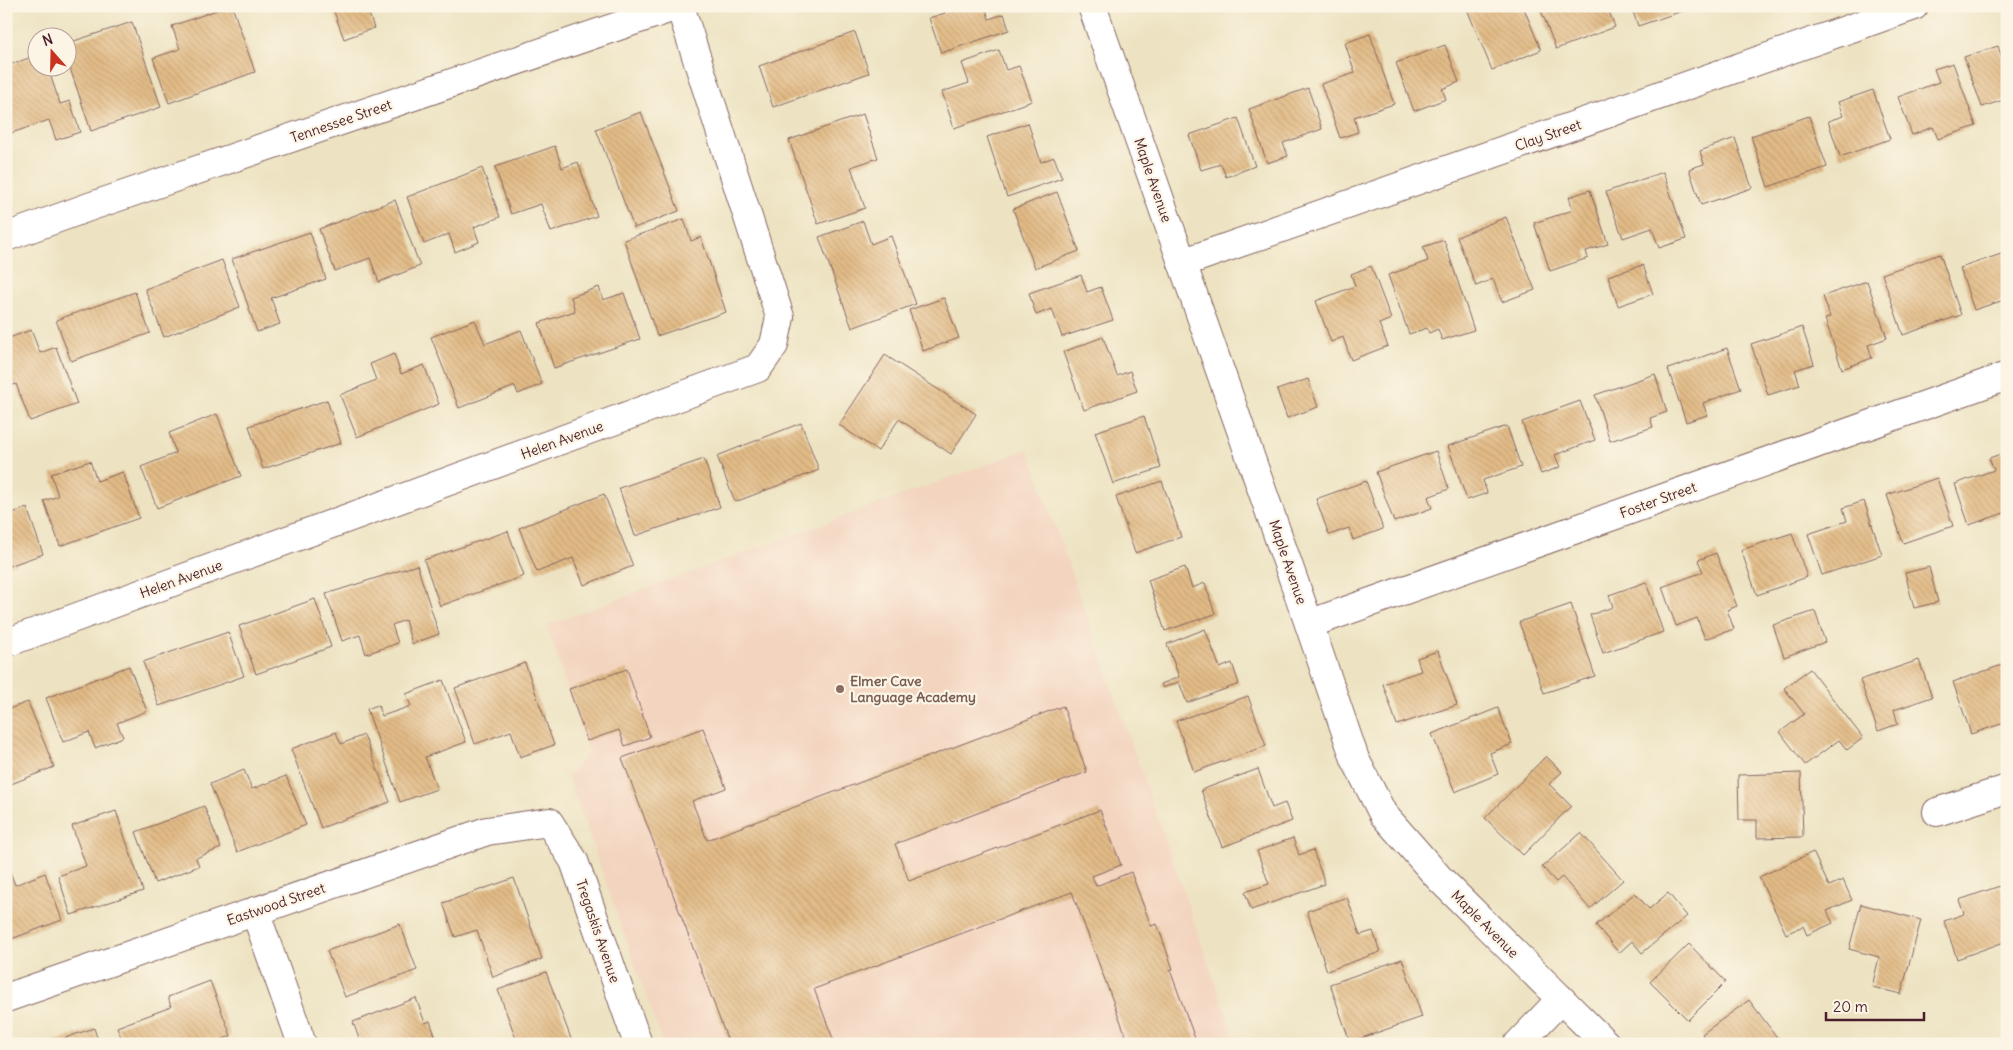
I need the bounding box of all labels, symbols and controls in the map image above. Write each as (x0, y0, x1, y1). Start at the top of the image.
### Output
north arrow (28, 28, 78, 78)
text: N (40, 30, 55, 50)
street label: Tennessee Street (288, 95, 394, 147)
street label: Clay Street (1512, 115, 1584, 155)
street label: Maple Avenue (1130, 135, 1176, 225)
street label: Helen Avenue (518, 417, 606, 463)
street label: Foster Street (1617, 478, 1699, 522)
street label: Maple Avenue (1265, 517, 1311, 607)
street label: Helen Avenue (137, 556, 225, 602)
place label: Elmer Cave Language Academy (850, 672, 976, 706)
marker: Elmer Cave Language Academy (834, 683, 846, 695)
street label: Tregaskis Avenue (572, 877, 624, 985)
street label: Eastwood Street (224, 879, 328, 929)
street label: Maple Avenue (1447, 886, 1523, 962)
scale bar (1826, 990, 1923, 1022)
text: 20 m (1833, 997, 1868, 1016)

